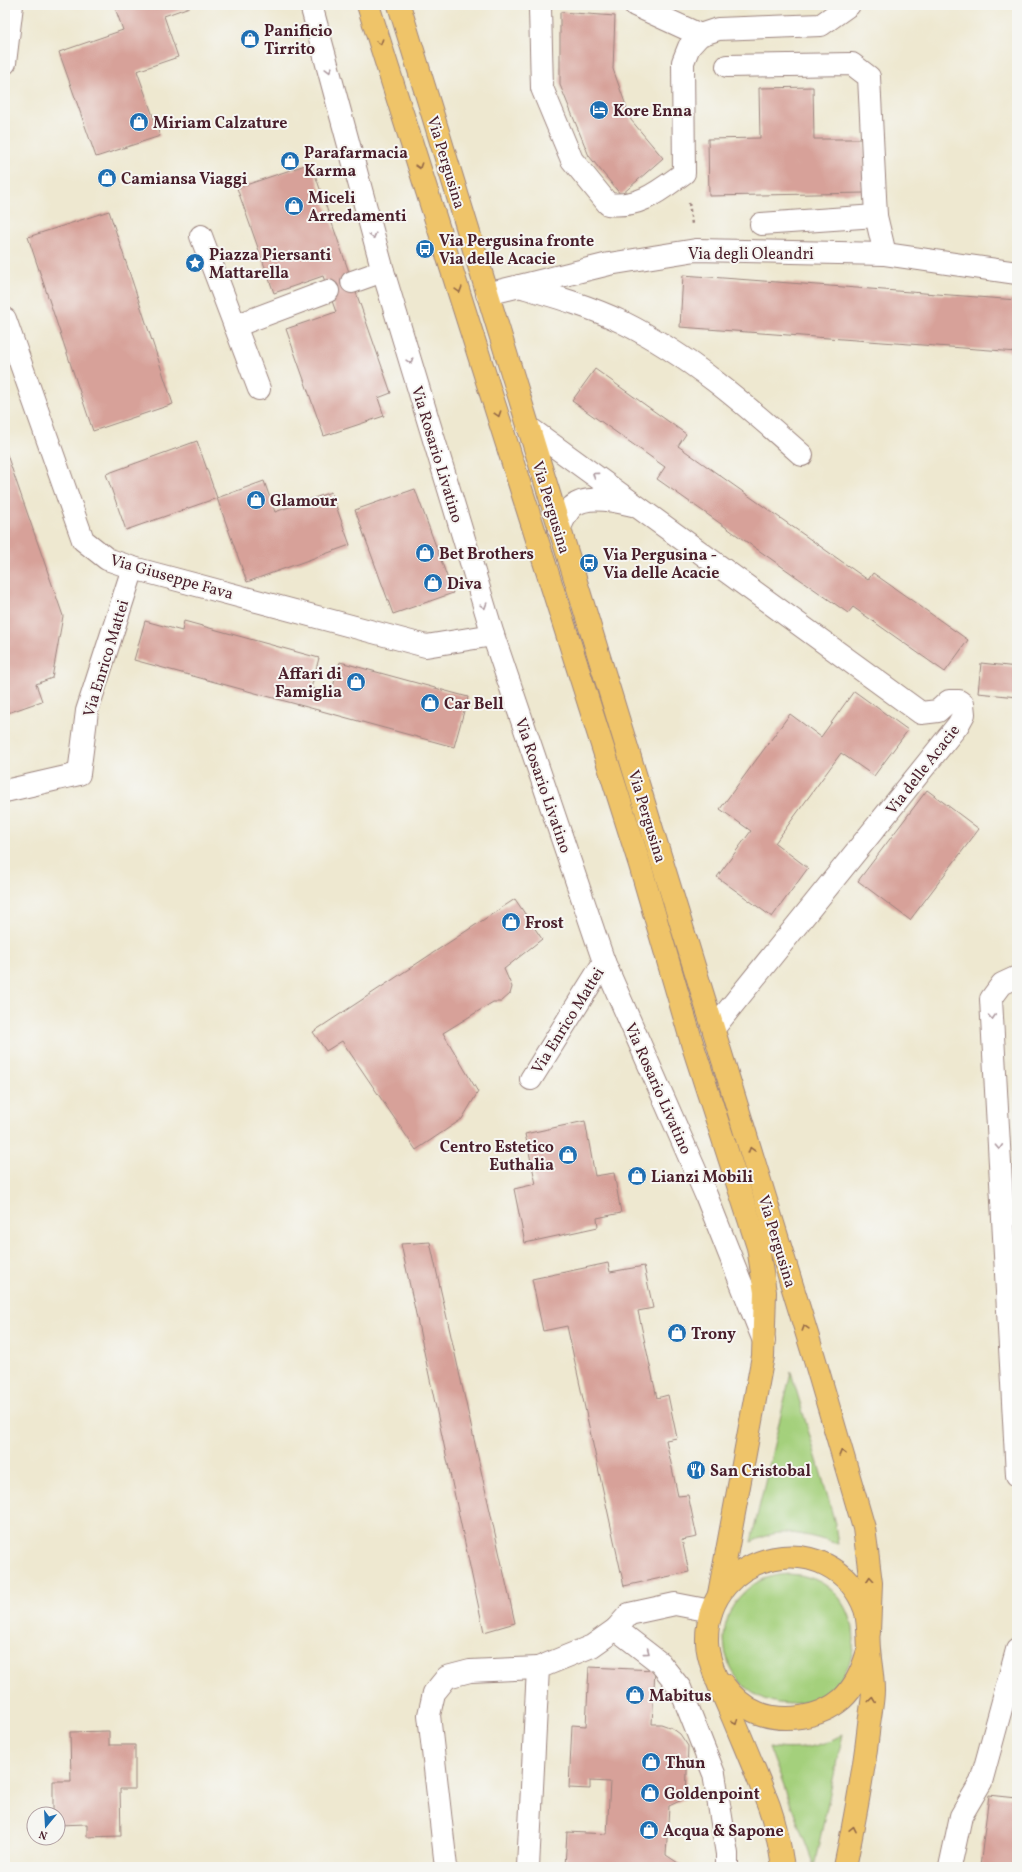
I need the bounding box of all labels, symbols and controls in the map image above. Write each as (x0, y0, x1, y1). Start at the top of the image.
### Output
place label: Panificio Tirrito (264, 21, 332, 61)
shop icon: Panificio Tirrito (239, 28, 261, 50)
one-way arrow (375, 38, 384, 45)
one-way arrow (324, 66, 333, 73)
hotel icon: Kore Enna (588, 99, 610, 121)
place label: Kore Enna (613, 101, 692, 123)
shop icon: Miriam Calzature (128, 111, 150, 133)
place label: Miriam Calzature (153, 113, 287, 135)
street label: Via Pergusina (421, 114, 470, 212)
place label: Parafarmacia Karma (304, 143, 408, 183)
shop icon: Parafarmacia Karma (279, 150, 301, 172)
one-way arrow (415, 162, 423, 169)
shop icon: Camiansa Viaggi (96, 167, 118, 189)
place label: Camiansa Viaggi (121, 169, 248, 191)
place label: Miceli Arredamenti (308, 188, 407, 228)
shop icon: Miceli Arredamenti (283, 195, 305, 217)
place label: Via Pergusina fronte Via delle Acacie (439, 231, 594, 271)
one-way arrow (369, 233, 377, 239)
bus stop icon: Via Pergusina fronte Via delle Acacie (414, 238, 436, 260)
street label: Via degli Oleandri (688, 244, 814, 266)
place label: Piazza Piersanti Mattarella (209, 245, 332, 285)
place icon: Piazza Piersanti Mattarella (184, 252, 206, 274)
one-way arrow (454, 286, 463, 293)
one-way arrow (405, 357, 414, 364)
street label: Via Rosario Livatino (405, 384, 467, 526)
one-way arrow (493, 410, 502, 417)
street label: Via Pergusina (526, 459, 575, 557)
one-way arrow (592, 472, 599, 480)
shop icon: Glamour (245, 489, 267, 511)
place label: Glamour (270, 491, 338, 513)
shop icon: Bet Brothers (414, 542, 436, 564)
place label: Bet Brothers (439, 544, 534, 566)
place label: Via Pergusina - Via delle Acacie (603, 545, 719, 585)
street label: Via Giuseppe Fava (107, 550, 236, 606)
bus stop icon: Via Pergusina - Via delle Acacie (578, 552, 600, 574)
shop icon: Diva (422, 572, 444, 594)
place label: Diva (447, 574, 482, 596)
street label: Via Enrico Mattei (79, 597, 135, 720)
one-way arrow (479, 602, 488, 609)
place label: Affari di Famiglia (275, 664, 342, 704)
shop icon: Affari di Famiglia (345, 671, 367, 693)
shop icon: Car Bell (419, 692, 441, 714)
place label: Car Bell (444, 694, 504, 716)
street label: Via Rosario Livatino (509, 715, 576, 856)
street label: Via delle Acacie (881, 721, 966, 820)
street label: Via Pergusina (622, 768, 671, 866)
shop icon: Frost (500, 911, 522, 933)
place label: Frost (525, 913, 564, 935)
street label: Via Enrico Mattei (527, 963, 610, 1078)
one-way arrow (988, 1014, 996, 1020)
street label: Via Rosario Livatino (618, 1020, 696, 1158)
place label: Centro Estetico Euthalia (440, 1137, 554, 1177)
shop icon: Centro Estetico Euthalia (557, 1144, 579, 1166)
one-way arrow (995, 1144, 1003, 1150)
one-way arrow (747, 1147, 756, 1154)
shop icon: Lianzi Mobili (626, 1165, 648, 1187)
place label: Lianzi Mobili (651, 1167, 753, 1189)
street label: Via Pergusina (752, 1193, 801, 1291)
shop icon: Trony (666, 1322, 688, 1344)
place label: Trony (691, 1324, 736, 1346)
one-way arrow (801, 1325, 810, 1332)
one-way arrow (838, 1450, 847, 1457)
restaurant icon: San Cristobal (685, 1459, 707, 1481)
place label: San Cristobal (710, 1461, 812, 1483)
one-way arrow (866, 1576, 875, 1582)
one-way arrow (642, 1648, 649, 1655)
shop icon: Mabitus (624, 1684, 646, 1706)
place label: Mabitus (649, 1686, 712, 1708)
one-way arrow (867, 1697, 876, 1703)
one-way arrow (730, 1719, 738, 1726)
shop icon: Thun (640, 1751, 662, 1773)
place label: Thun (665, 1753, 706, 1775)
shop icon: Goldenpoint (639, 1782, 661, 1804)
place label: Goldenpoint (664, 1784, 760, 1806)
north arrow (26, 1806, 66, 1846)
shop icon: Acqua & Sapone (638, 1819, 660, 1841)
place label: Acqua & Sapone (663, 1821, 784, 1843)
text: N (37, 1826, 49, 1842)
one-way arrow (848, 1826, 856, 1832)

